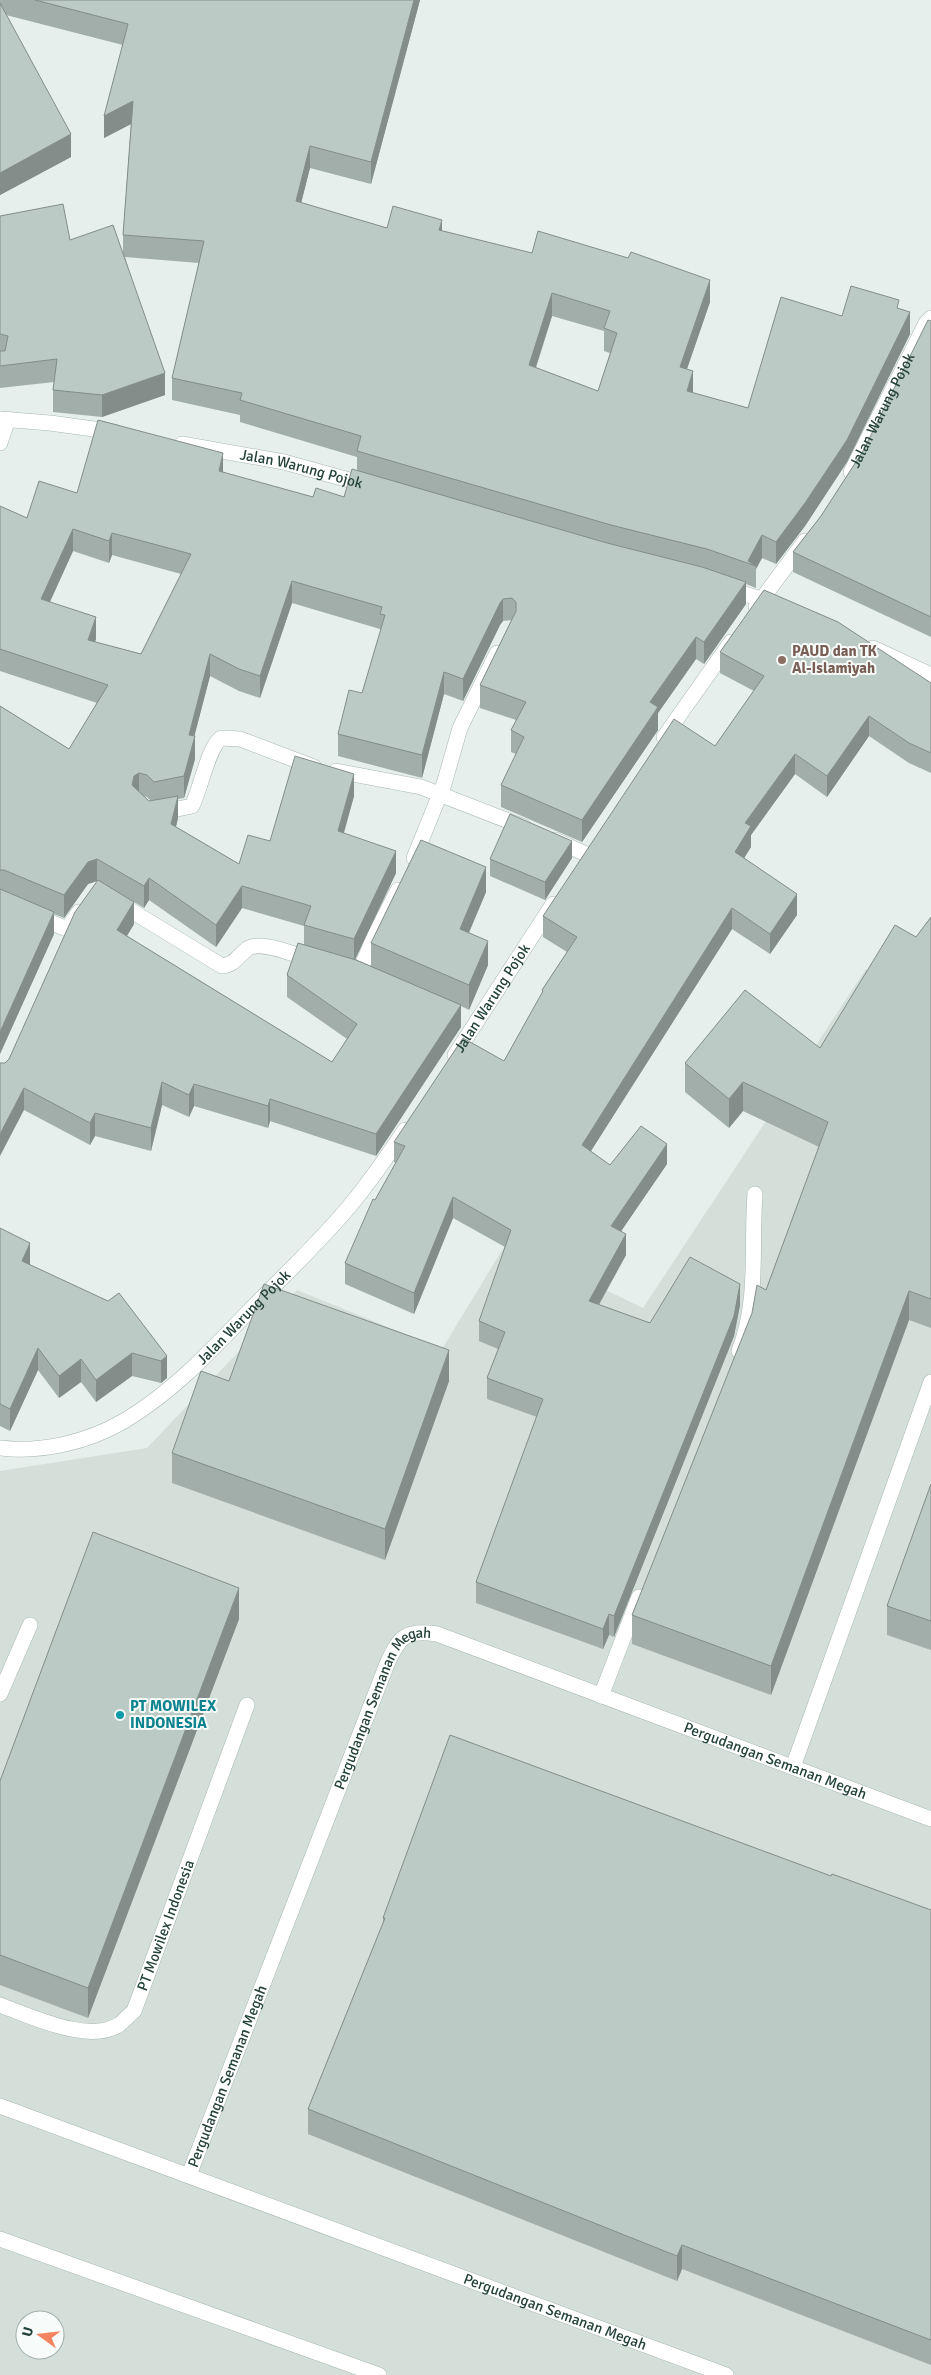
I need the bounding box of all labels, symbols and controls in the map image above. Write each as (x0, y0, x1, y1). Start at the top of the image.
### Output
street label: Jalan Warung Pojok (846, 350, 919, 471)
street label: Jalan Warung Pojok (239, 445, 365, 493)
place label: PAUD dan TK Al-Islamiyah (792, 642, 878, 677)
marker: PAUD dan TK Al-Islamiyah (776, 654, 788, 666)
street label: Jalan Warung Pojok (450, 940, 534, 1056)
street label: Jalan Warung Pojok (193, 1266, 295, 1368)
street label: Pergudangan Semanan Megah (330, 1623, 432, 1792)
place label: PT MOWILEX INDONESIA (130, 1697, 217, 1732)
marker: PT MOWILEX INDONESIA (114, 1709, 126, 1721)
street label: Pergudangan Semanan Megah (681, 1718, 869, 1803)
street label: PT Mowilex Indonesia (133, 1857, 198, 1993)
street label: Pergudangan Semanan Megah (184, 1982, 271, 2170)
street label: Pergudangan Semanan Megah (461, 2270, 649, 2354)
north arrow (15, 2310, 65, 2360)
text: U (18, 2325, 37, 2339)

